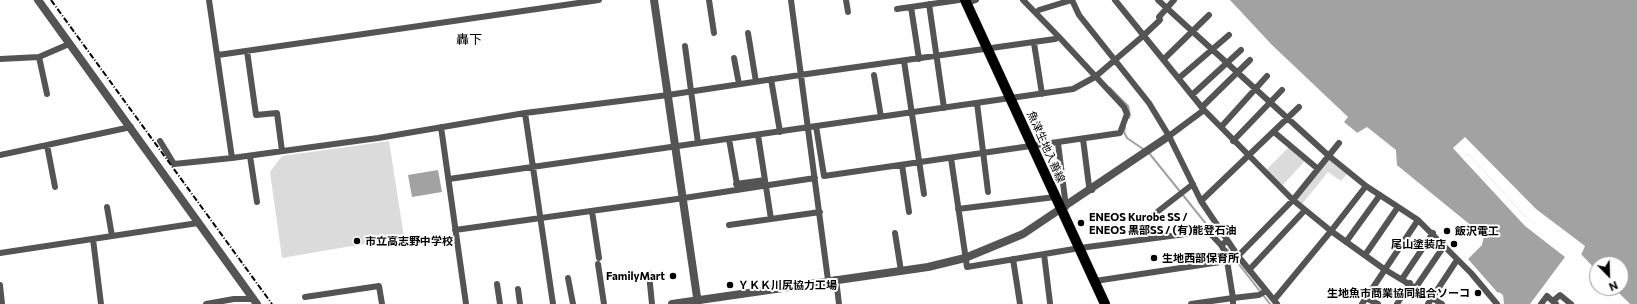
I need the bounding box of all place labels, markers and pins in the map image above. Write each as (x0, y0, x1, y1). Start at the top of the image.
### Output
place label: ENEOS Kurobe SS / ENEOS 黒部SS / (有)能登石油 (1089, 210, 1237, 236)
marker: ENEOS Kurobe SS / ENEOS 黒部SS / (有)能登石油 (1076, 218, 1086, 228)
place label: 飯沢電工 (1455, 224, 1499, 238)
marker: 飯沢電工 (1442, 226, 1452, 236)
place label: 市立高志野中学校 (365, 234, 453, 248)
marker: 市立高志野中学校 (352, 236, 362, 246)
place label: 尾山塗装店 (1391, 237, 1446, 251)
marker: 尾山塗装店 (1449, 239, 1459, 249)
place label: 生地西部保育所 (1162, 251, 1239, 265)
marker: 生地西部保育所 (1149, 253, 1159, 263)
place label: FamilyMart (606, 269, 665, 283)
marker: FamilyMart (668, 271, 678, 281)
place label: ＹＫＫ川尻協力工場 (738, 278, 837, 292)
marker: ＹＫＫ川尻協力工場 (725, 280, 735, 290)
place label: 生地魚市商業協同組合ソーコ (1327, 286, 1470, 300)
marker: 生地魚市商業協同組合ソーコ (1473, 288, 1483, 298)

